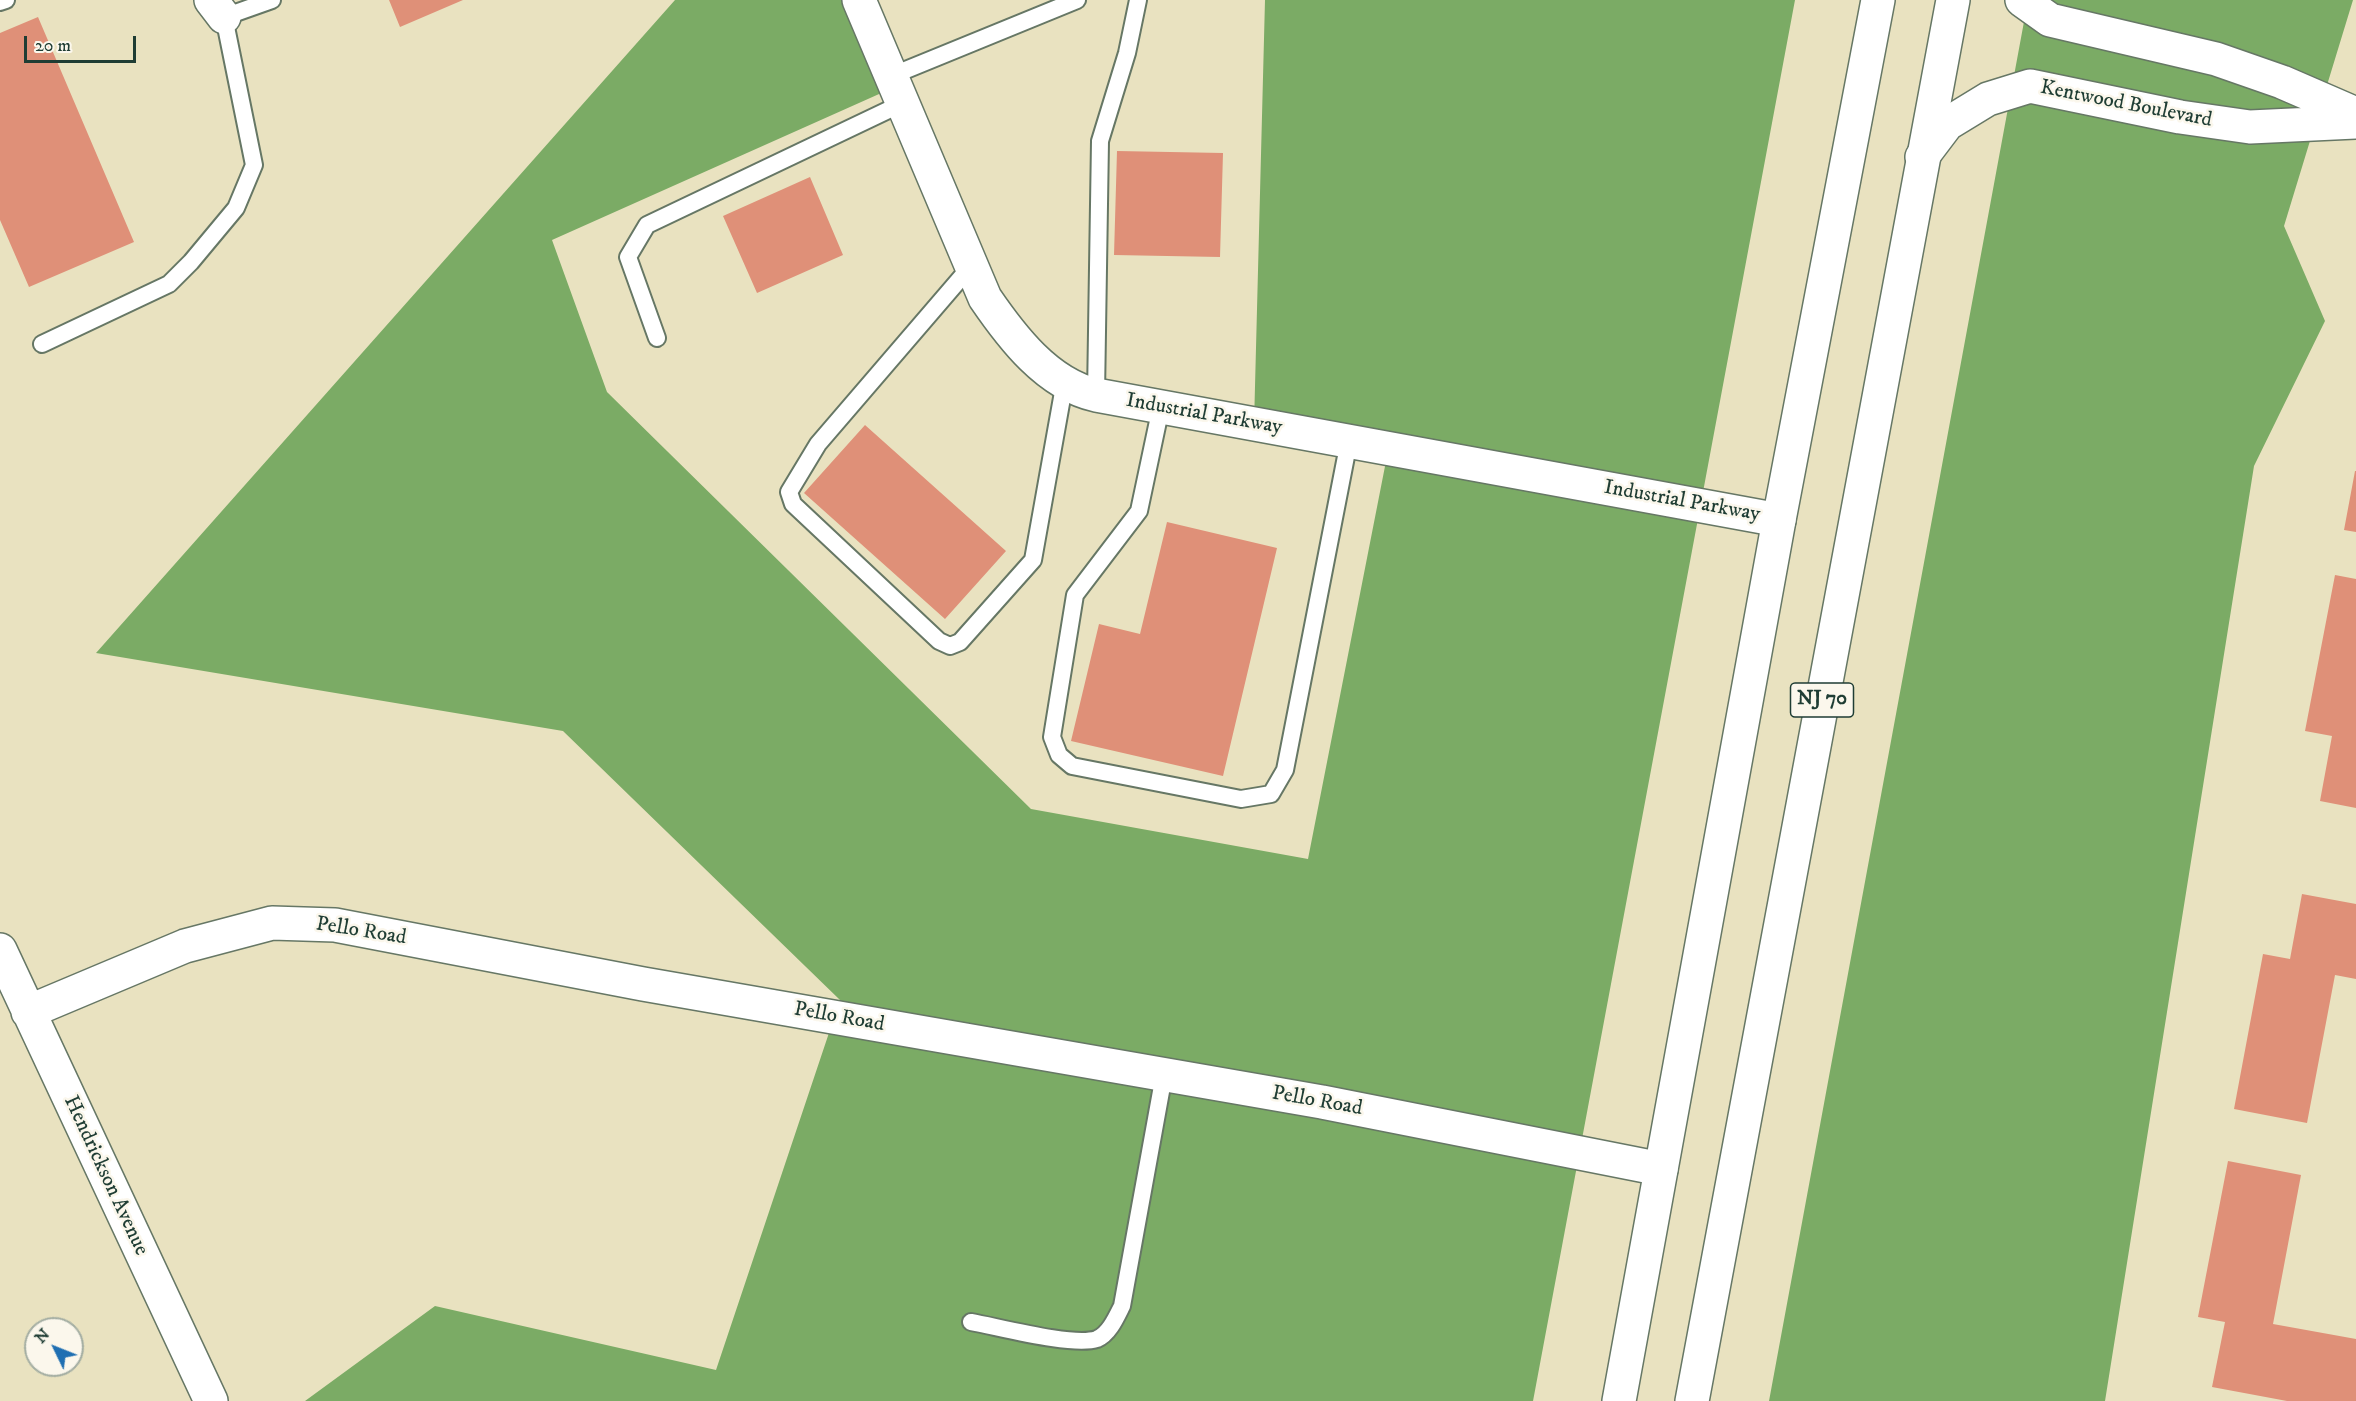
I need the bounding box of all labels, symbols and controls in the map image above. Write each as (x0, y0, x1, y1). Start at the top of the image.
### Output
scale bar (27, 24, 140, 62)
text: 20 m (35, 35, 71, 57)
street label: Kentwood Boulevard (2038, 76, 2214, 134)
street label: Industrial Parkway (1124, 389, 1284, 441)
street label: Industrial Parkway (1602, 476, 1762, 528)
road number: NJ 70 (1790, 683, 1854, 717)
street label: Pello Road (314, 912, 408, 952)
street label: Pello Road (792, 998, 886, 1038)
street label: Pello Road (1270, 1082, 1364, 1122)
street label: Hendrickson Avenue (57, 1092, 153, 1260)
north arrow (24, 1317, 84, 1377)
text: N (30, 1324, 54, 1348)

